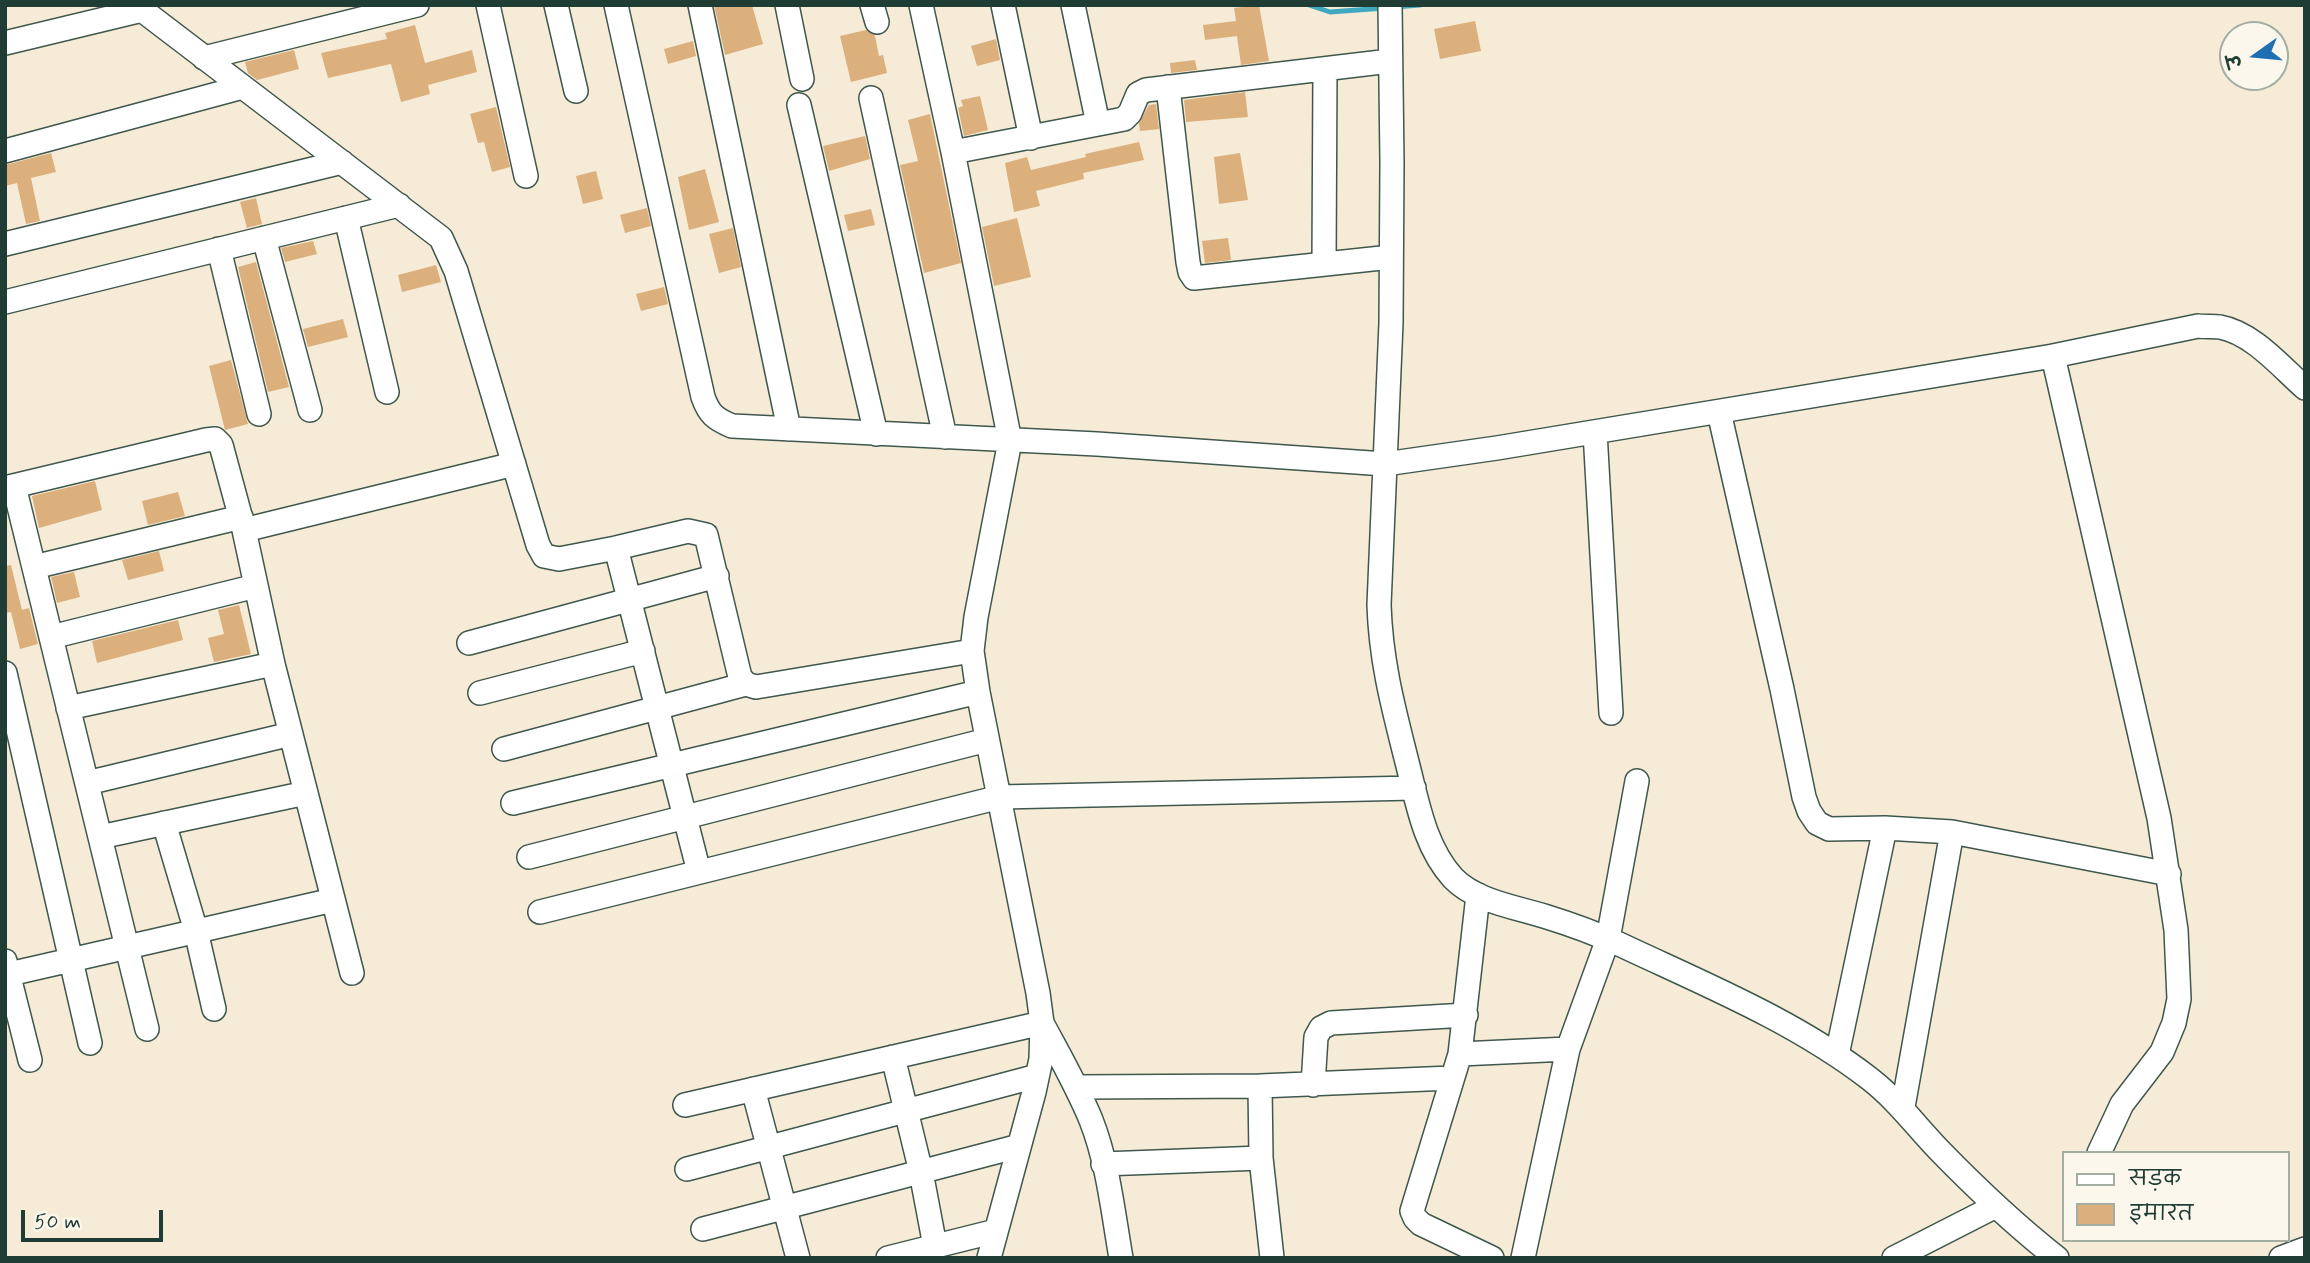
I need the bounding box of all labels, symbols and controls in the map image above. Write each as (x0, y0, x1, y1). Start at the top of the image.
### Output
north arrow (2219, 21, 2289, 91)
text: उ (2221, 52, 2249, 70)
legend (2062, 1151, 2289, 1242)
text: सड़क (2129, 1165, 2181, 1193)
scale bar (24, 1196, 166, 1240)
text: इमारत (2129, 1200, 2193, 1228)
text: 50 m (34, 1208, 81, 1236)

